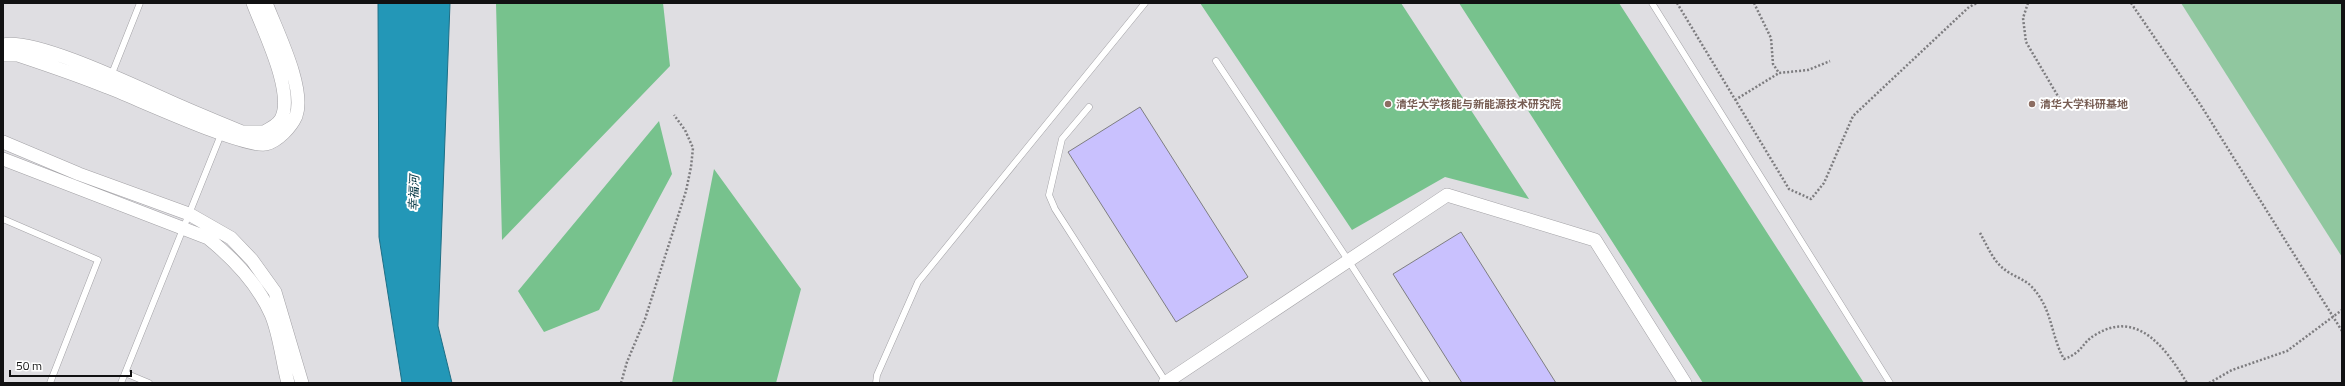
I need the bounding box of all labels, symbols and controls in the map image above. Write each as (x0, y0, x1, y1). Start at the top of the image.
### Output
place label: 清华大学核能与新能源技术研究院 (1396, 96, 1561, 112)
place label: 清华大学科研基地 (2040, 96, 2128, 112)
marker: 清华大学核能与新能源技术研究院 (1383, 99, 1393, 109)
marker: 清华大学科研基地 (2027, 99, 2037, 109)
water label: 幸福河 (403, 173, 424, 211)
scale bar (10, 352, 131, 378)
text: 50 m (16, 356, 42, 375)

